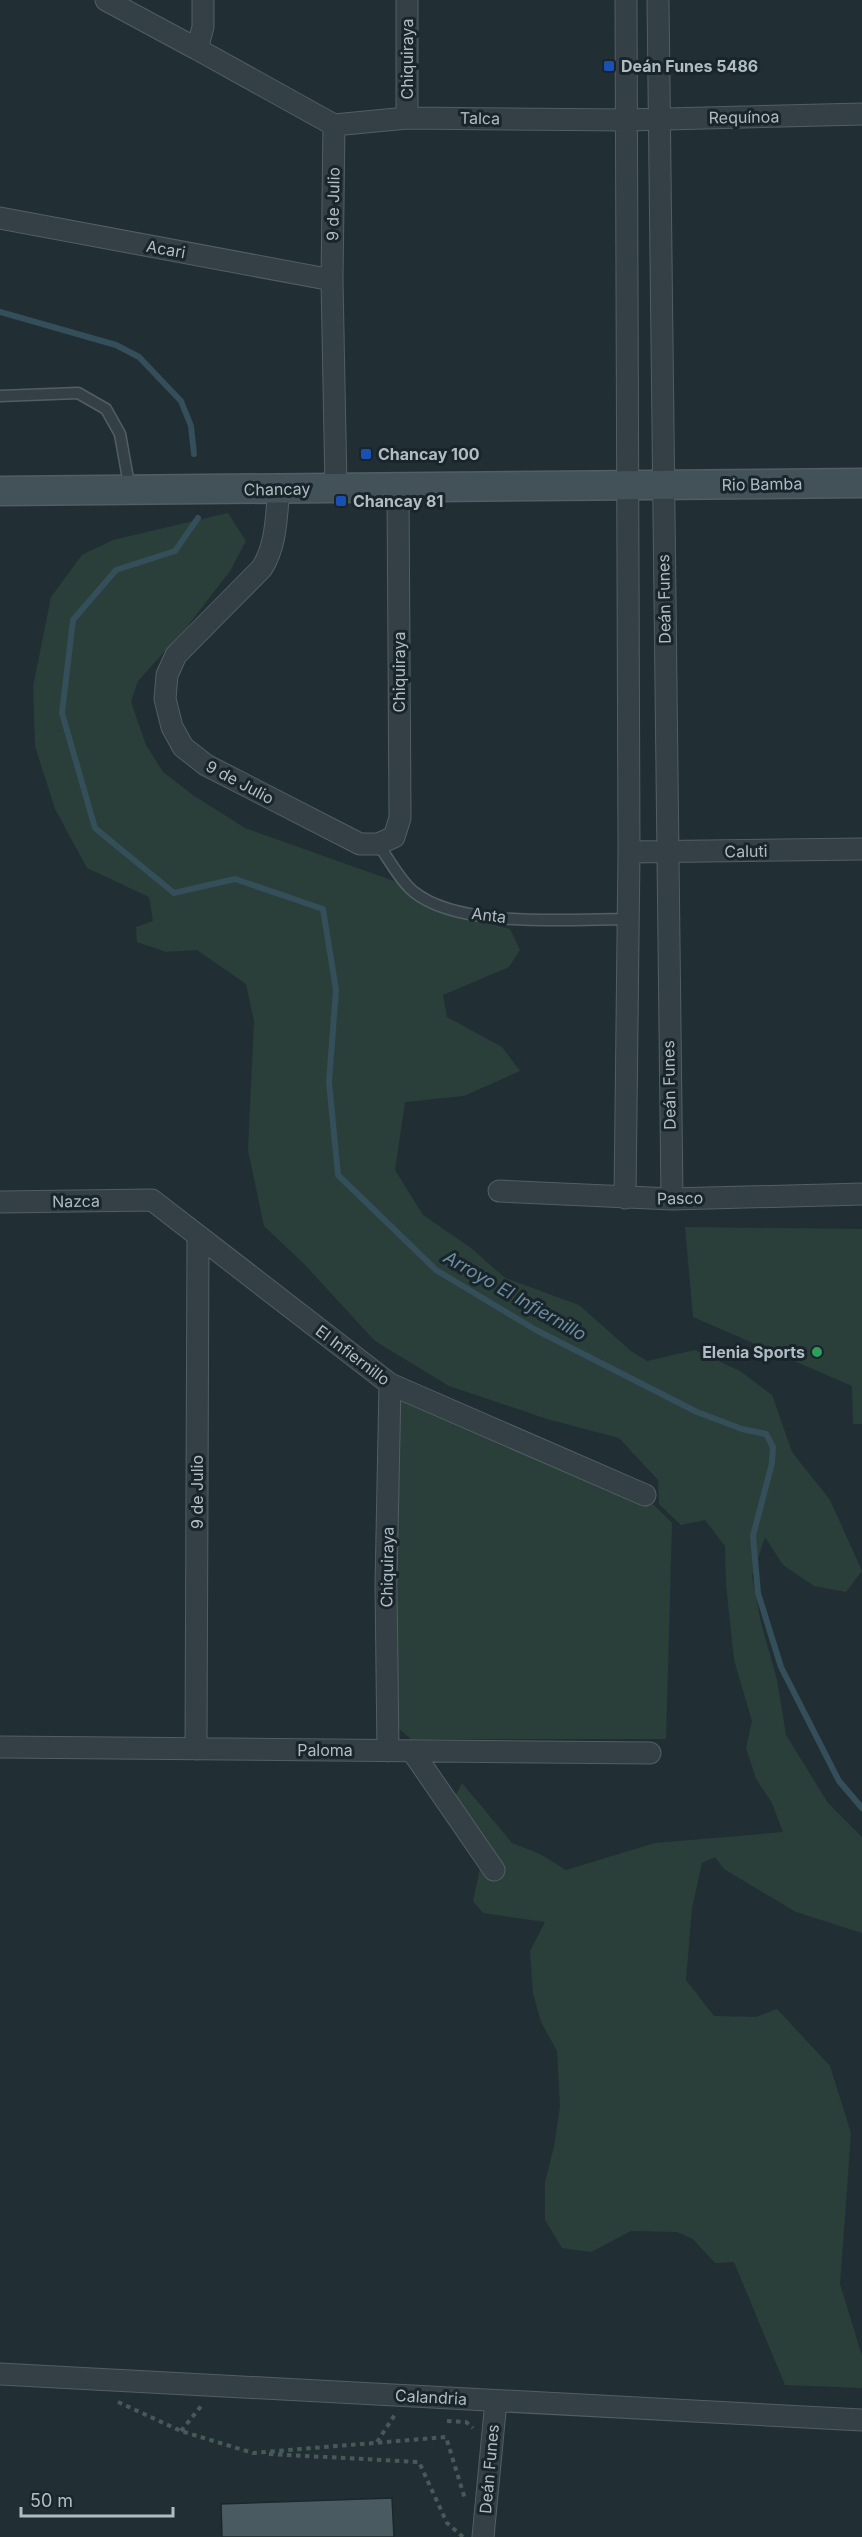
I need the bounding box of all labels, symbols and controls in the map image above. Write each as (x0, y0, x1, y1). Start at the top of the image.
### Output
street label: Chiquiraya (397, 19, 417, 99)
place label: Deán Funes 5486 (621, 56, 758, 76)
marker: Deán Funes 5486 (602, 59, 616, 73)
street label: Requínoa (708, 106, 780, 128)
street label: Talca (460, 108, 500, 128)
street label: 9 de Julio (322, 167, 344, 241)
street label: Acari (145, 236, 187, 262)
place label: Chancay 100 (378, 444, 480, 464)
marker: Chancay 100 (359, 447, 373, 461)
street label: Rio Bamba (721, 473, 803, 495)
street label: Chancay (244, 478, 310, 500)
place label: Chancay 81 (353, 491, 443, 511)
marker: Chancay 81 (334, 494, 348, 508)
street label: Deán Funes (653, 554, 675, 644)
street label: Chiquiraya (389, 632, 409, 712)
street label: 9 de Julio (203, 756, 277, 808)
street label: Caluti (724, 841, 768, 861)
street label: Anta (471, 903, 507, 927)
street label: Deán Funes (658, 1040, 680, 1130)
street label: Pasco (657, 1188, 703, 1208)
street label: Nazca (52, 1191, 100, 1211)
water label: Arroyo El Infiernillo (439, 1246, 590, 1345)
street label: El Infiernillo (312, 1321, 394, 1389)
place label: Elenia Sports (702, 1342, 805, 1362)
marker: Elenia Sports (810, 1345, 824, 1359)
street label: 9 de Julio (187, 1455, 207, 1529)
street label: Chiquiraya (376, 1526, 398, 1608)
street label: Paloma (297, 1740, 353, 1760)
street label: Calandria (395, 2385, 467, 2409)
street label: Deán Funes (475, 2424, 503, 2514)
scale bar (21, 2480, 172, 2518)
text: 50 m (30, 2490, 73, 2511)

